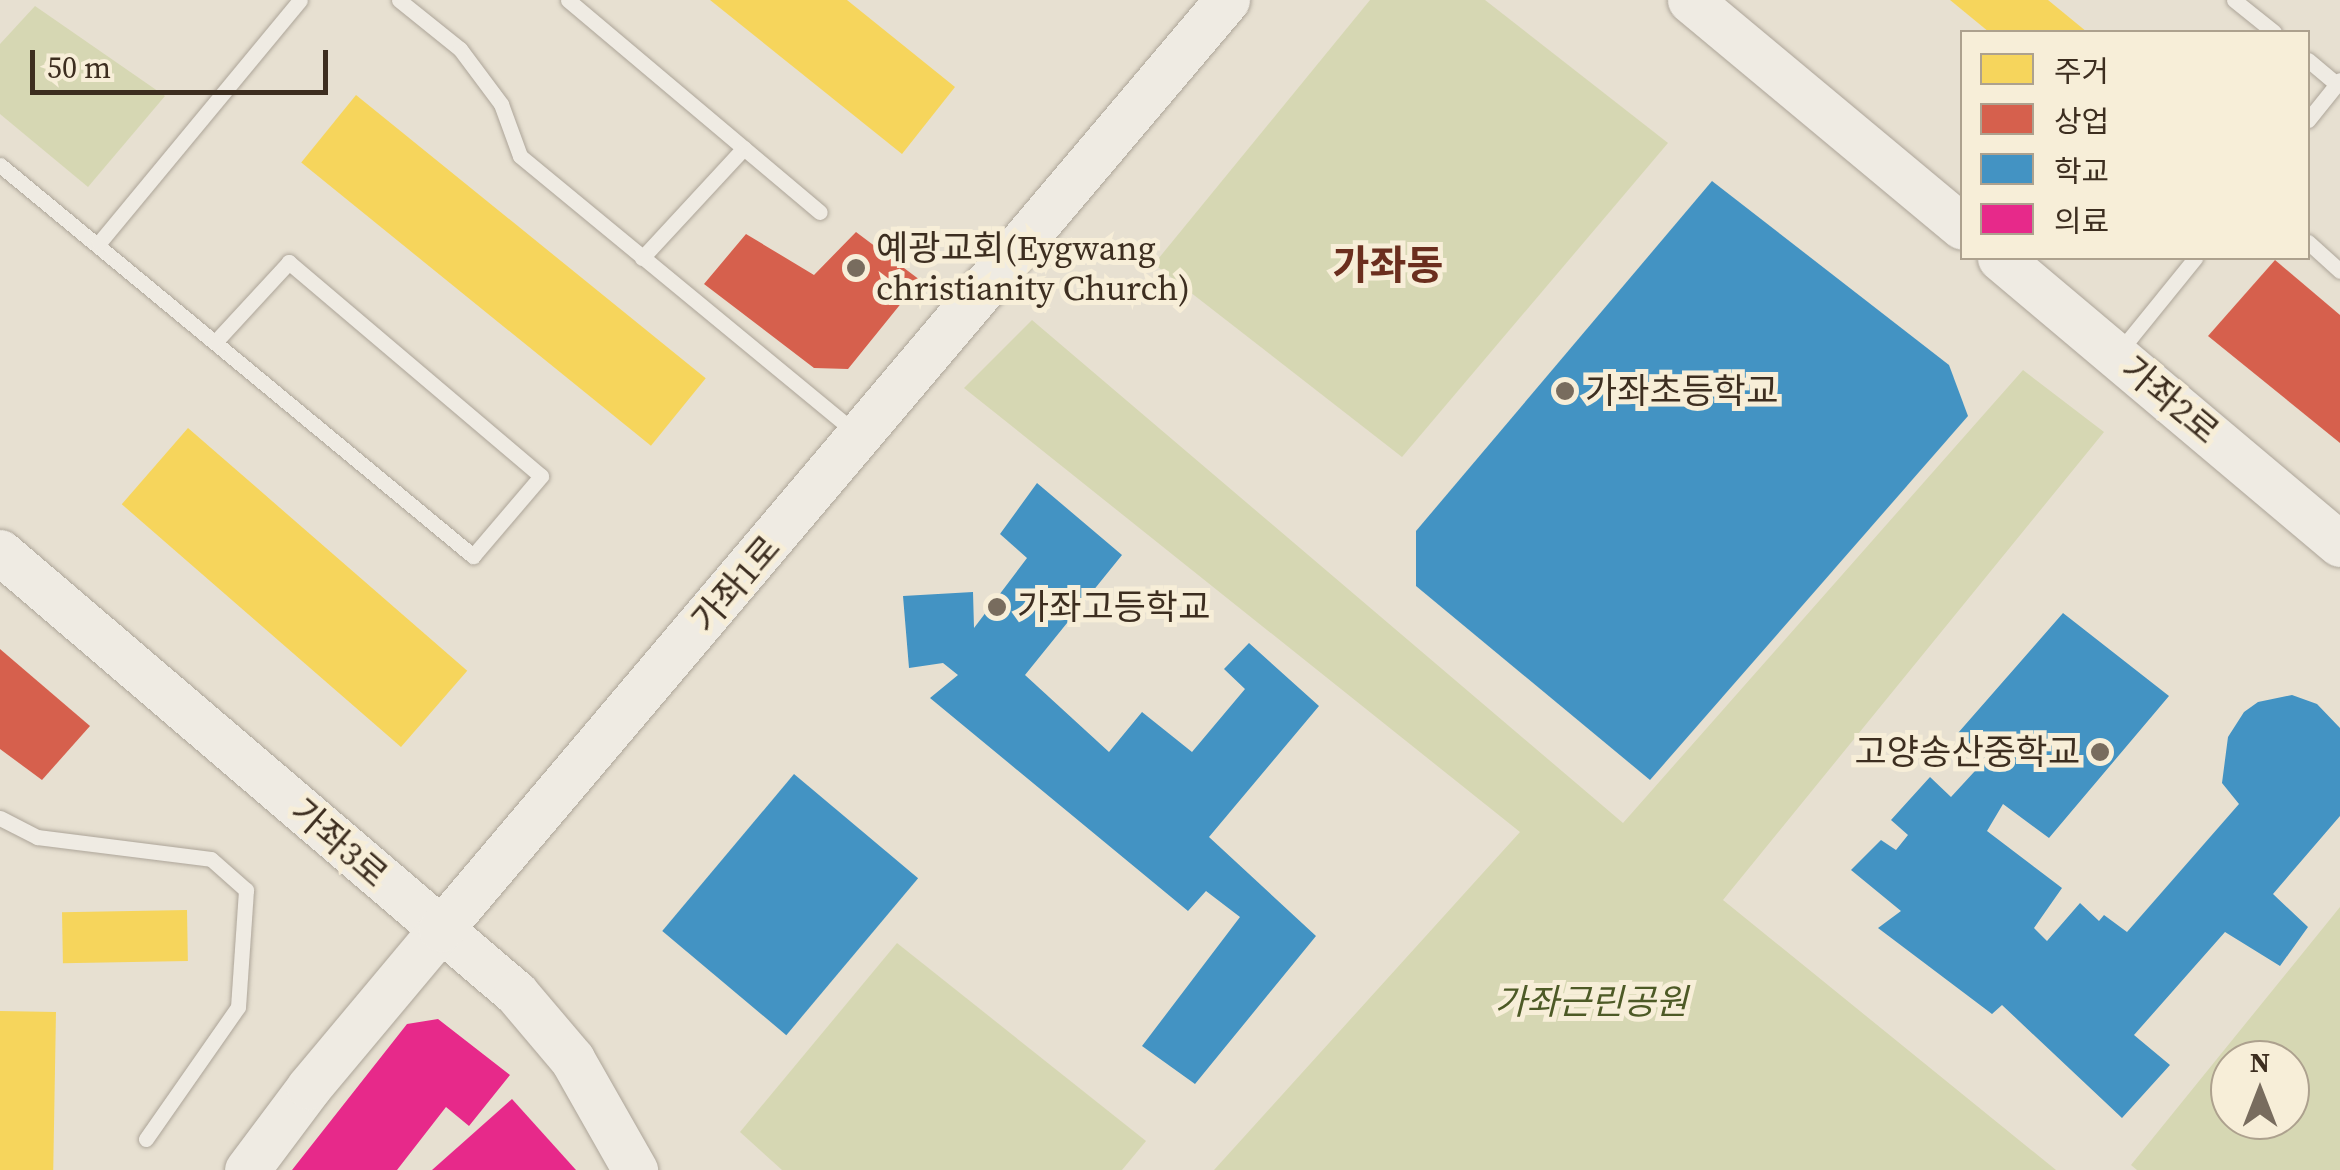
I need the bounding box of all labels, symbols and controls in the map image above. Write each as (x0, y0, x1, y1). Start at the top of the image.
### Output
scale bar (35, 30, 332, 92)
legend (1960, 30, 2310, 260)
text: 50 m (47, 47, 111, 88)
text: 주거 (2054, 51, 2109, 92)
text: 상업 (2054, 101, 2109, 142)
text: 학교 (2054, 151, 2109, 192)
text: 의료 (2054, 201, 2109, 242)
place label: 예광교회(Eygwang christianity Church) (876, 227, 1190, 309)
district label: 가좌동 (1333, 241, 1443, 289)
marker: 예광교회(Eygwang christianity Church) (845, 257, 867, 279)
street label: 가좌2로 (2113, 347, 2227, 453)
place label: 가좌초등학교 (1585, 370, 1778, 412)
marker: 가좌초등학교 (1554, 380, 1576, 402)
street label: 가좌1로 (683, 527, 789, 641)
place label: 가좌고등학교 (1017, 586, 1210, 628)
marker: 가좌고등학교 (986, 596, 1008, 618)
place label: 고양송산중학교 (1855, 731, 2080, 773)
marker: 고양송산중학교 (2089, 741, 2111, 763)
street label: 가좌3로 (282, 790, 396, 896)
park label: 가좌근린공원 (1494, 981, 1688, 1023)
north arrow (2210, 1040, 2310, 1140)
text: N (2250, 1043, 2270, 1081)

